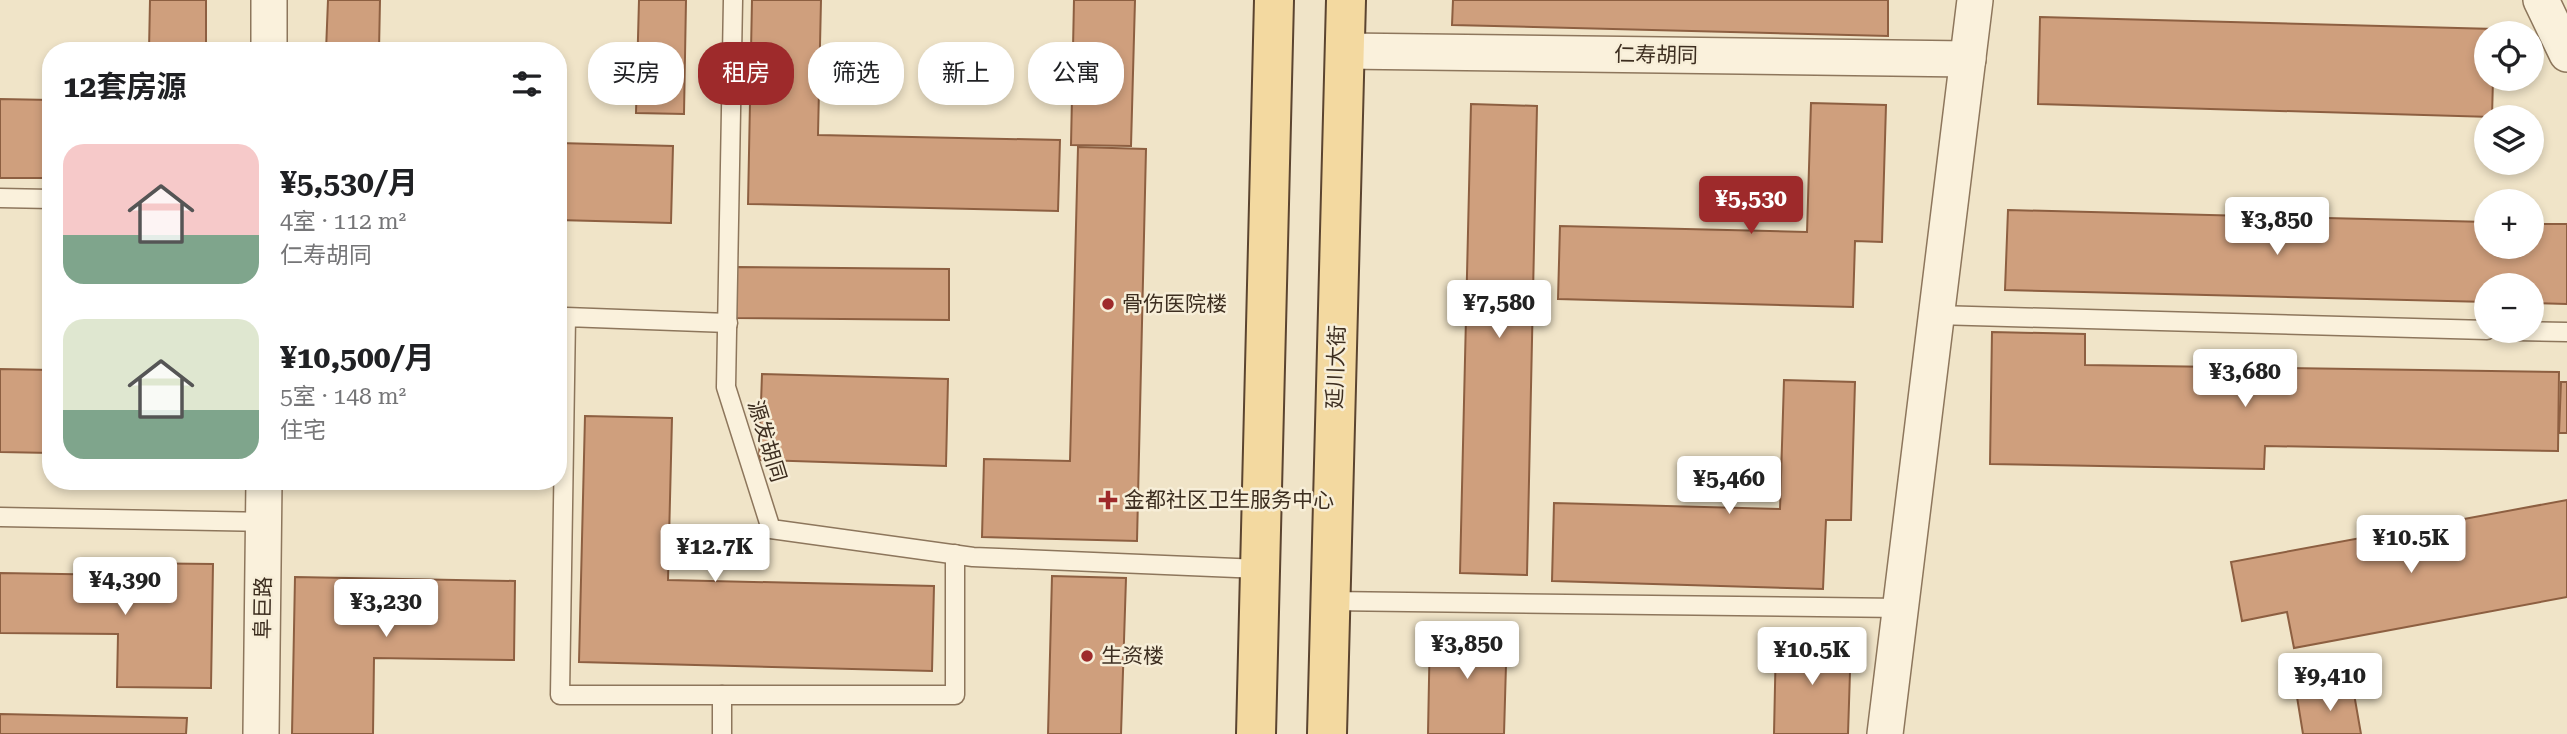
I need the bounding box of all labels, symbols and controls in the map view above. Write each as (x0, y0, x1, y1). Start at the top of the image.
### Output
map controls (2474, 21, 2544, 343)
button: locate (2474, 21, 2544, 91)
chip: 买房 (588, 42, 684, 105)
chip: 租房 (698, 42, 794, 105)
chip: 筛选 (808, 42, 904, 105)
chip: 新上 (918, 42, 1014, 105)
chip: 公寓 (1028, 42, 1124, 105)
street label: 仁寿胡同 (1614, 42, 1698, 68)
icon: filters (508, 65, 546, 103)
text: 12套房源 (63, 69, 187, 104)
button: layers (2474, 105, 2544, 175)
text: ¥5,530/月 (280, 165, 418, 200)
icon: home (119, 172, 203, 256)
pin: ¥5,530 (1694, 176, 1808, 236)
text: ¥5,530 (1715, 185, 1787, 212)
button: + (2474, 189, 2544, 259)
pin: ¥3,850 (2220, 198, 2334, 257)
text: ¥3,850 (2241, 206, 2313, 233)
text: 4室 · 112 m² (280, 208, 406, 235)
text: 仁寿胡同 (280, 242, 372, 269)
button: − (2474, 273, 2544, 343)
pin: ¥7,580 (1442, 280, 1556, 340)
text: ¥7,580 (1463, 289, 1535, 316)
place label: 骨伤医院楼 (1122, 292, 1227, 316)
marker: 骨伤医院楼 (1100, 296, 1116, 312)
street label: 延川大街 (1323, 325, 1349, 409)
text: ¥10,500/月 (280, 340, 434, 375)
icon: home (119, 347, 203, 431)
pin: ¥3,680 (2188, 350, 2302, 409)
text: ¥3,680 (2209, 358, 2281, 385)
text: 5室 · 148 m² (280, 383, 406, 410)
street label: 源发胡同 (743, 397, 791, 485)
text: 住宅 (280, 417, 326, 444)
pin: ¥5,460 (1672, 456, 1786, 516)
text: ¥5,460 (1693, 465, 1765, 492)
place label: 金都社区卫生服务中心 (1124, 488, 1334, 512)
marker: 金都社区卫生服务中心 (1098, 490, 1118, 510)
pin: ¥10.5K (2354, 516, 2468, 575)
pin: ¥12.7K (658, 524, 772, 584)
text: ¥10.5K (2373, 524, 2449, 551)
text: ¥12.7K (677, 533, 753, 560)
pin: ¥4,390 (68, 558, 182, 617)
text: ¥4,390 (89, 566, 161, 593)
street label: 阜巨路 (250, 576, 276, 640)
pin: ¥3,230 (329, 580, 443, 639)
text: ¥3,230 (350, 588, 422, 615)
pin: ¥3,850 (1410, 622, 1524, 681)
pin: ¥10.5K (1755, 628, 1869, 687)
text: ¥3,850 (1431, 630, 1503, 657)
text: ¥10.5K (1774, 636, 1850, 663)
place label: 生资楼 (1101, 644, 1164, 668)
marker: 生资楼 (1079, 648, 1095, 664)
pin: ¥9,410 (2273, 654, 2387, 713)
text: ¥9,410 (2294, 662, 2366, 689)

